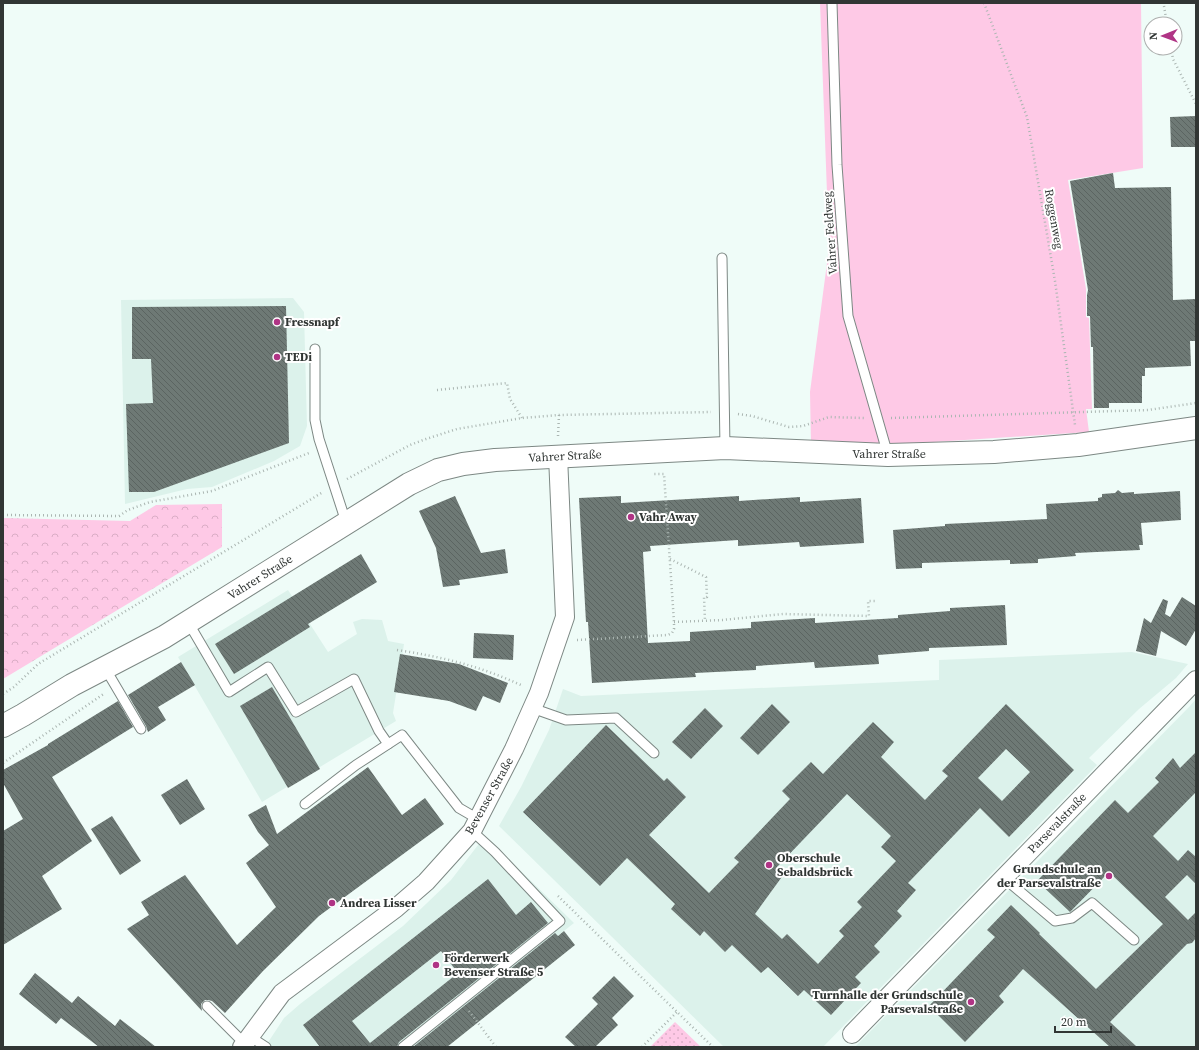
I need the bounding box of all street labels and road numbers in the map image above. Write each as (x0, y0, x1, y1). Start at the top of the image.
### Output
street label: Roggenweg (1041, 188, 1067, 250)
street label: Vahrer Feldweg (819, 191, 841, 275)
street label: Vahrer Straße (528, 446, 602, 466)
street label: Vahrer Straße (852, 446, 926, 462)
street label: Vahrer Straße (225, 551, 295, 603)
street label: Bevenser Straße (461, 754, 517, 838)
street label: Parsevalstraße (1024, 789, 1090, 857)

